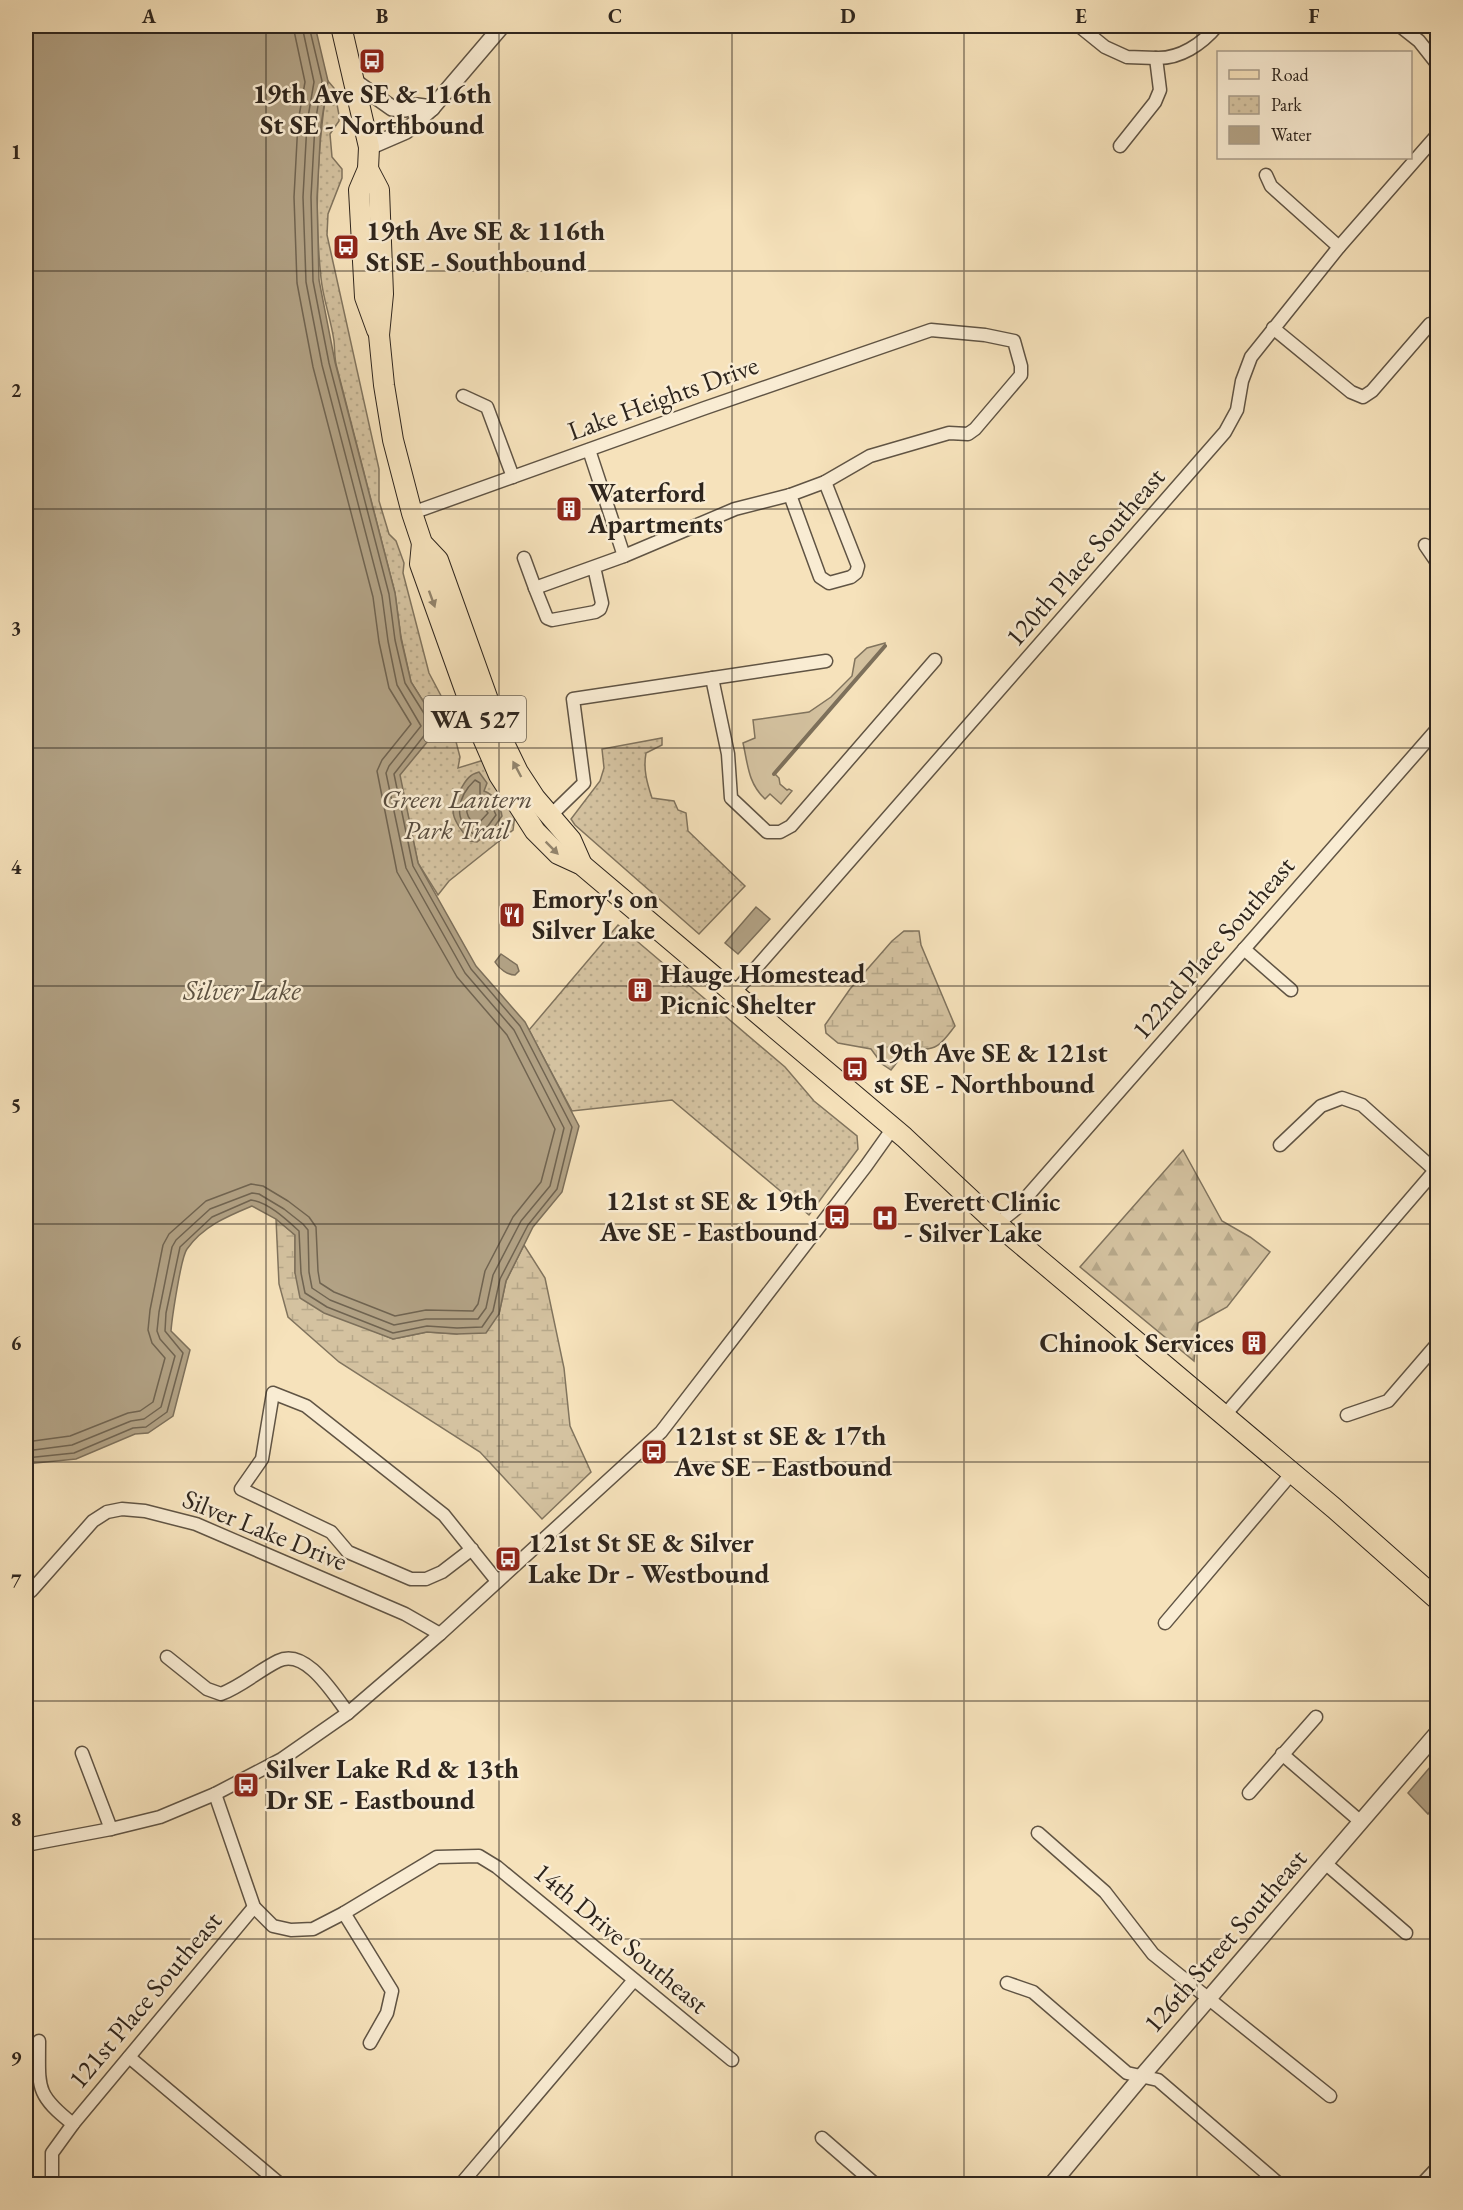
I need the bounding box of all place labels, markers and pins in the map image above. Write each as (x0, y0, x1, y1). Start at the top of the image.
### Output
bus stop icon: 19th Ave SE & 116th St SE - Northbound (357, 46, 387, 76)
place label: 19th Ave SE & 116th St SE - Northbound (252, 76, 492, 142)
place label: 19th Ave SE & 116th St SE - Southbound (366, 213, 605, 279)
bus stop icon: 19th Ave SE & 116th St SE - Southbound (331, 232, 361, 262)
place label: Waterford Apartments (587, 475, 723, 541)
building icon: Waterford Apartments (554, 494, 584, 524)
place label: Emory's on Silver Lake (532, 881, 658, 947)
restaurant icon: Emory's on Silver Lake (497, 900, 527, 930)
place label: Hauge Homestead Picnic Shelter (660, 956, 865, 1022)
building icon: Hauge Homestead Picnic Shelter (625, 975, 655, 1005)
place label: 19th Ave SE & 121st st SE - Northbound (874, 1035, 1108, 1101)
bus stop icon: 19th Ave SE & 121st st SE - Northbound (840, 1054, 870, 1084)
place label: 121st st SE & 19th Ave SE - Eastbound (599, 1183, 818, 1249)
place label: Everett Clinic - Silver Lake (904, 1184, 1060, 1250)
bus stop icon: 121st st SE & 19th Ave SE - Eastbound (822, 1202, 852, 1232)
hospital icon: Everett Clinic - Silver Lake (870, 1203, 900, 1233)
place label: Chinook Services (1040, 1325, 1234, 1360)
building icon: Chinook Services (1239, 1328, 1269, 1358)
place label: 121st st SE & 17th Ave SE - Eastbound (673, 1418, 892, 1484)
bus stop icon: 121st st SE & 17th Ave SE - Eastbound (639, 1437, 669, 1467)
place label: 121st St SE & Silver Lake Dr - Westbound (528, 1525, 770, 1591)
bus stop icon: 121st St SE & Silver Lake Dr - Westbound (493, 1544, 523, 1574)
place label: Silver Lake Rd & 13th Dr SE - Eastbound (266, 1751, 519, 1817)
bus stop icon: Silver Lake Rd & 13th Dr SE - Eastbound (231, 1770, 261, 1800)

